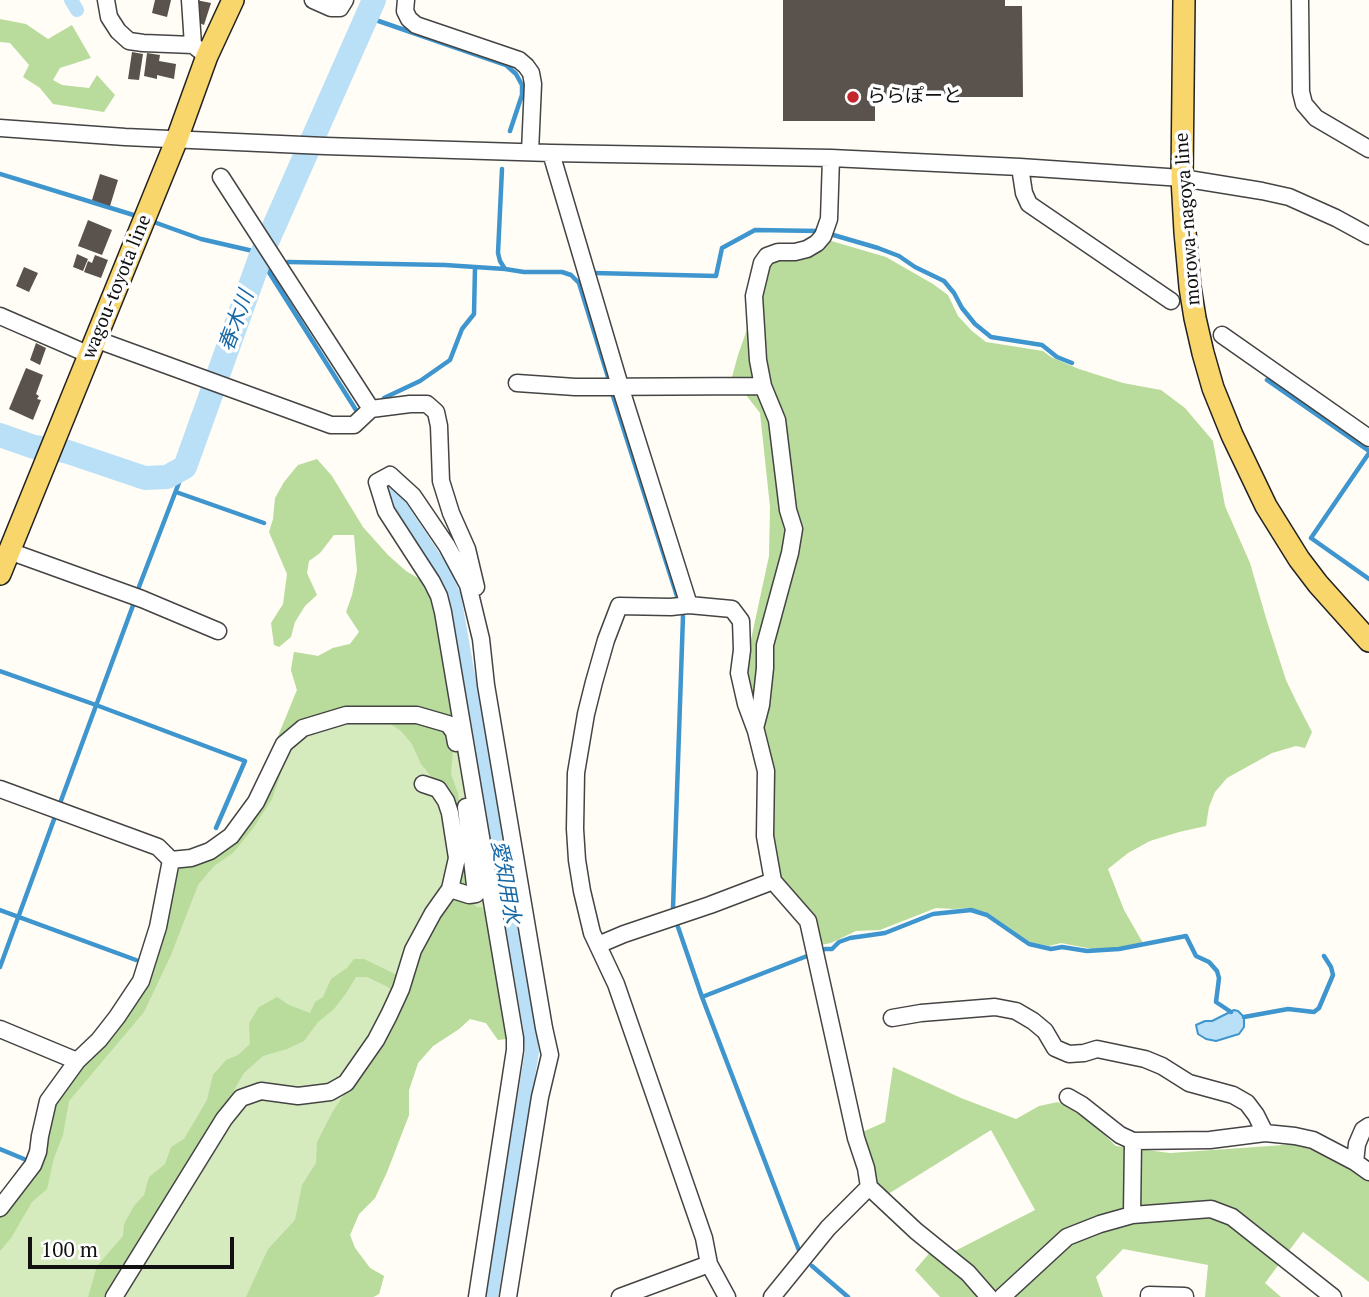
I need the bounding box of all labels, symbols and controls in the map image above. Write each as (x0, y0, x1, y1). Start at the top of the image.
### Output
place label: ららぽーと (867, 86, 962, 108)
marker: ららぽーと (845, 89, 861, 105)
street label: morowa-nagoya line (1171, 132, 1205, 306)
street label: wagou-toyota line (78, 212, 156, 362)
water label: 春木川 (214, 287, 260, 355)
water label: 愛知用水 (485, 838, 525, 926)
scale bar (32, 1224, 238, 1268)
text: 100 m (41, 1235, 98, 1263)

